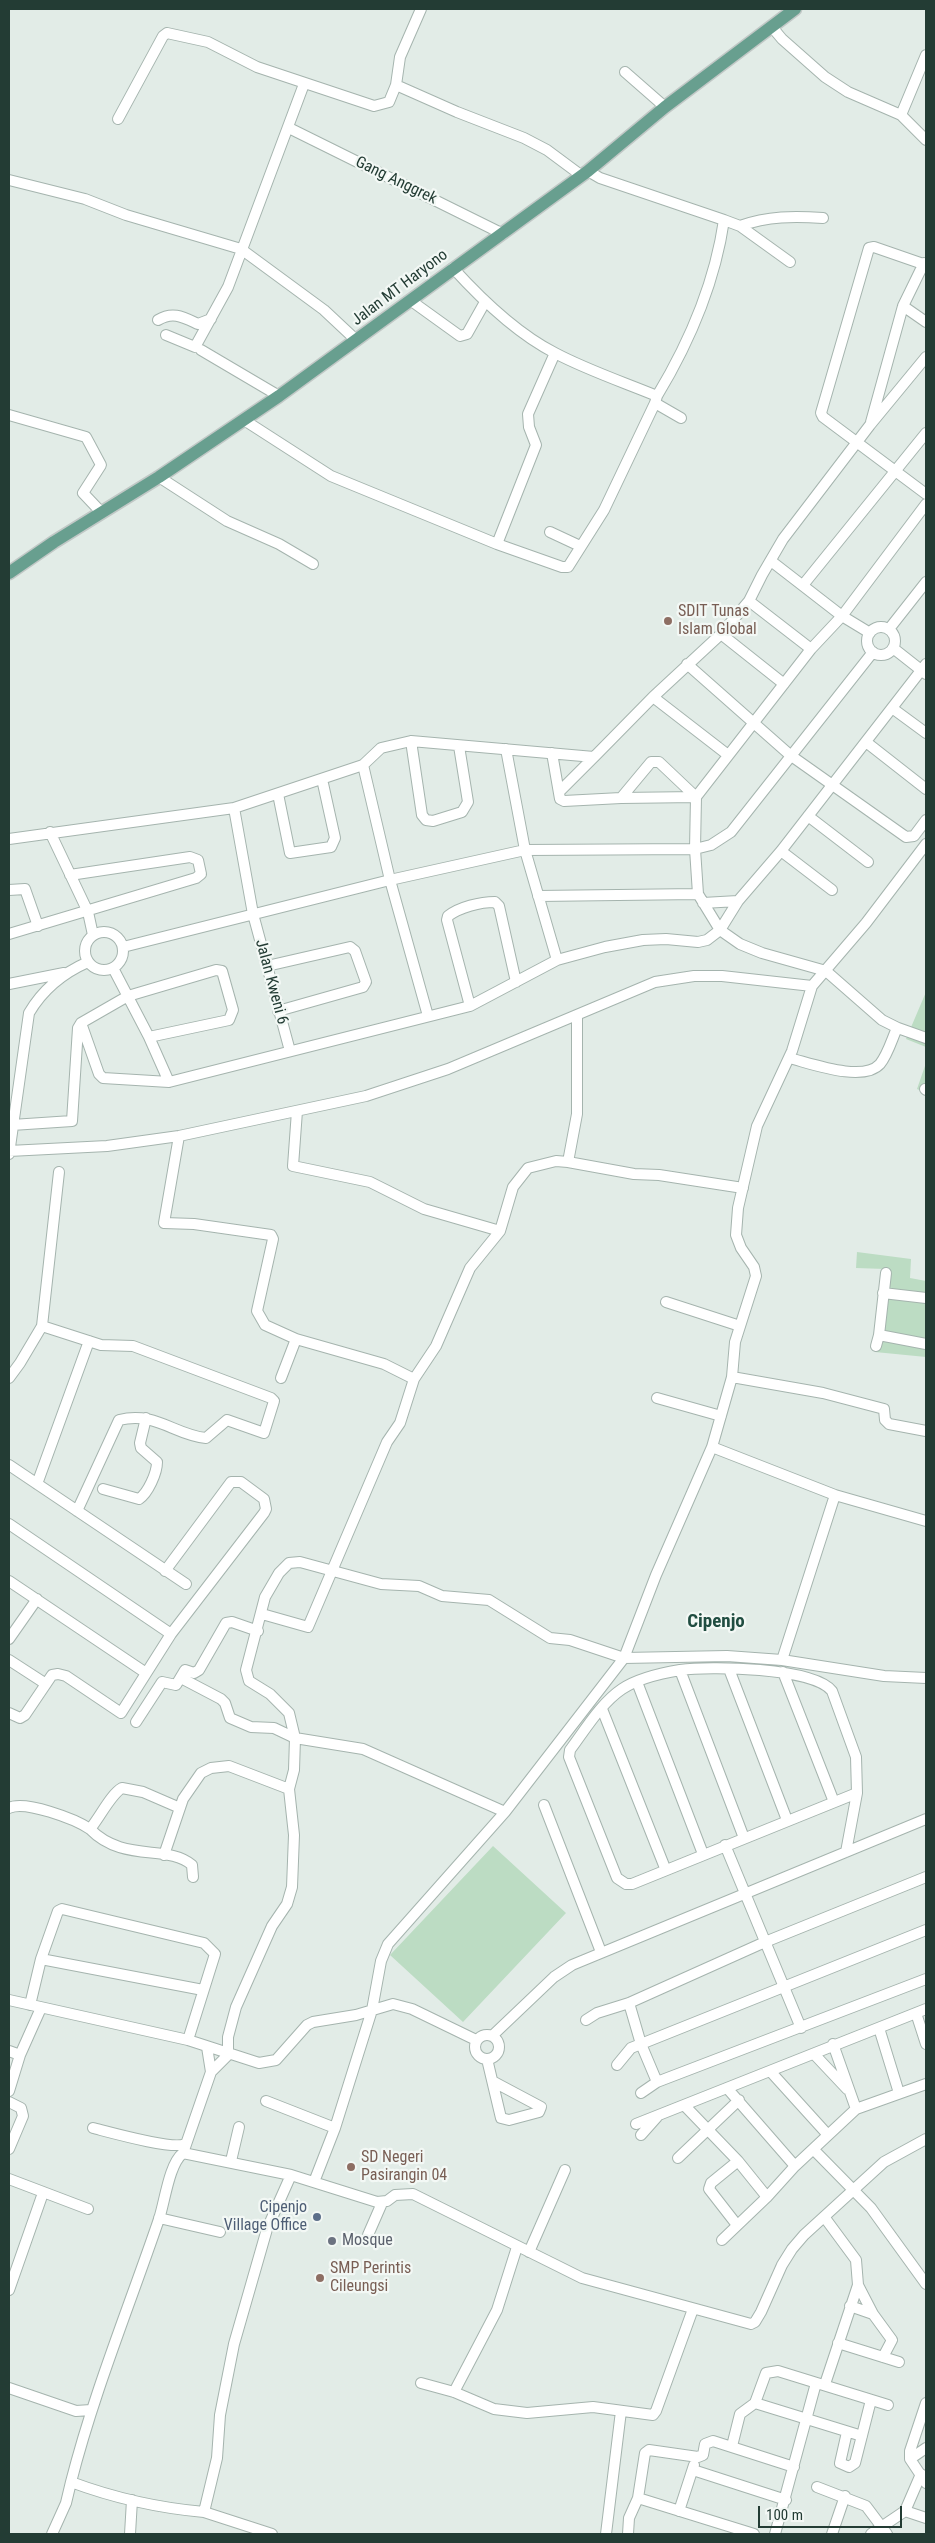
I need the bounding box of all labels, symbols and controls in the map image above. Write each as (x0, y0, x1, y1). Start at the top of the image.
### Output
street label: Gang Anggrek (352, 153, 440, 209)
street label: Jalan MT Haryono (348, 246, 452, 330)
place label: SDIT Tunas Islam Global (678, 602, 757, 640)
marker: SDIT Tunas Islam Global (662, 615, 674, 627)
street label: Jalan Kweni 6 (250, 937, 292, 1027)
district label: Cipenjo (687, 1611, 745, 1633)
place label: SD Negeri Pasirangin 04 (361, 2148, 447, 2186)
marker: SD Negeri Pasirangin 04 (345, 2161, 357, 2173)
place label: Cipenjo Village Office (224, 2198, 307, 2236)
marker: Cipenjo Village Office (311, 2211, 323, 2223)
place label: Mosque (342, 2231, 393, 2251)
marker: Mosque (326, 2235, 338, 2247)
place label: SMP Perintis Cileungsi (330, 2259, 411, 2297)
marker: SMP Perintis Cileungsi (314, 2272, 326, 2284)
scale bar (760, 2496, 904, 2528)
text: 100 m (766, 2506, 803, 2524)

